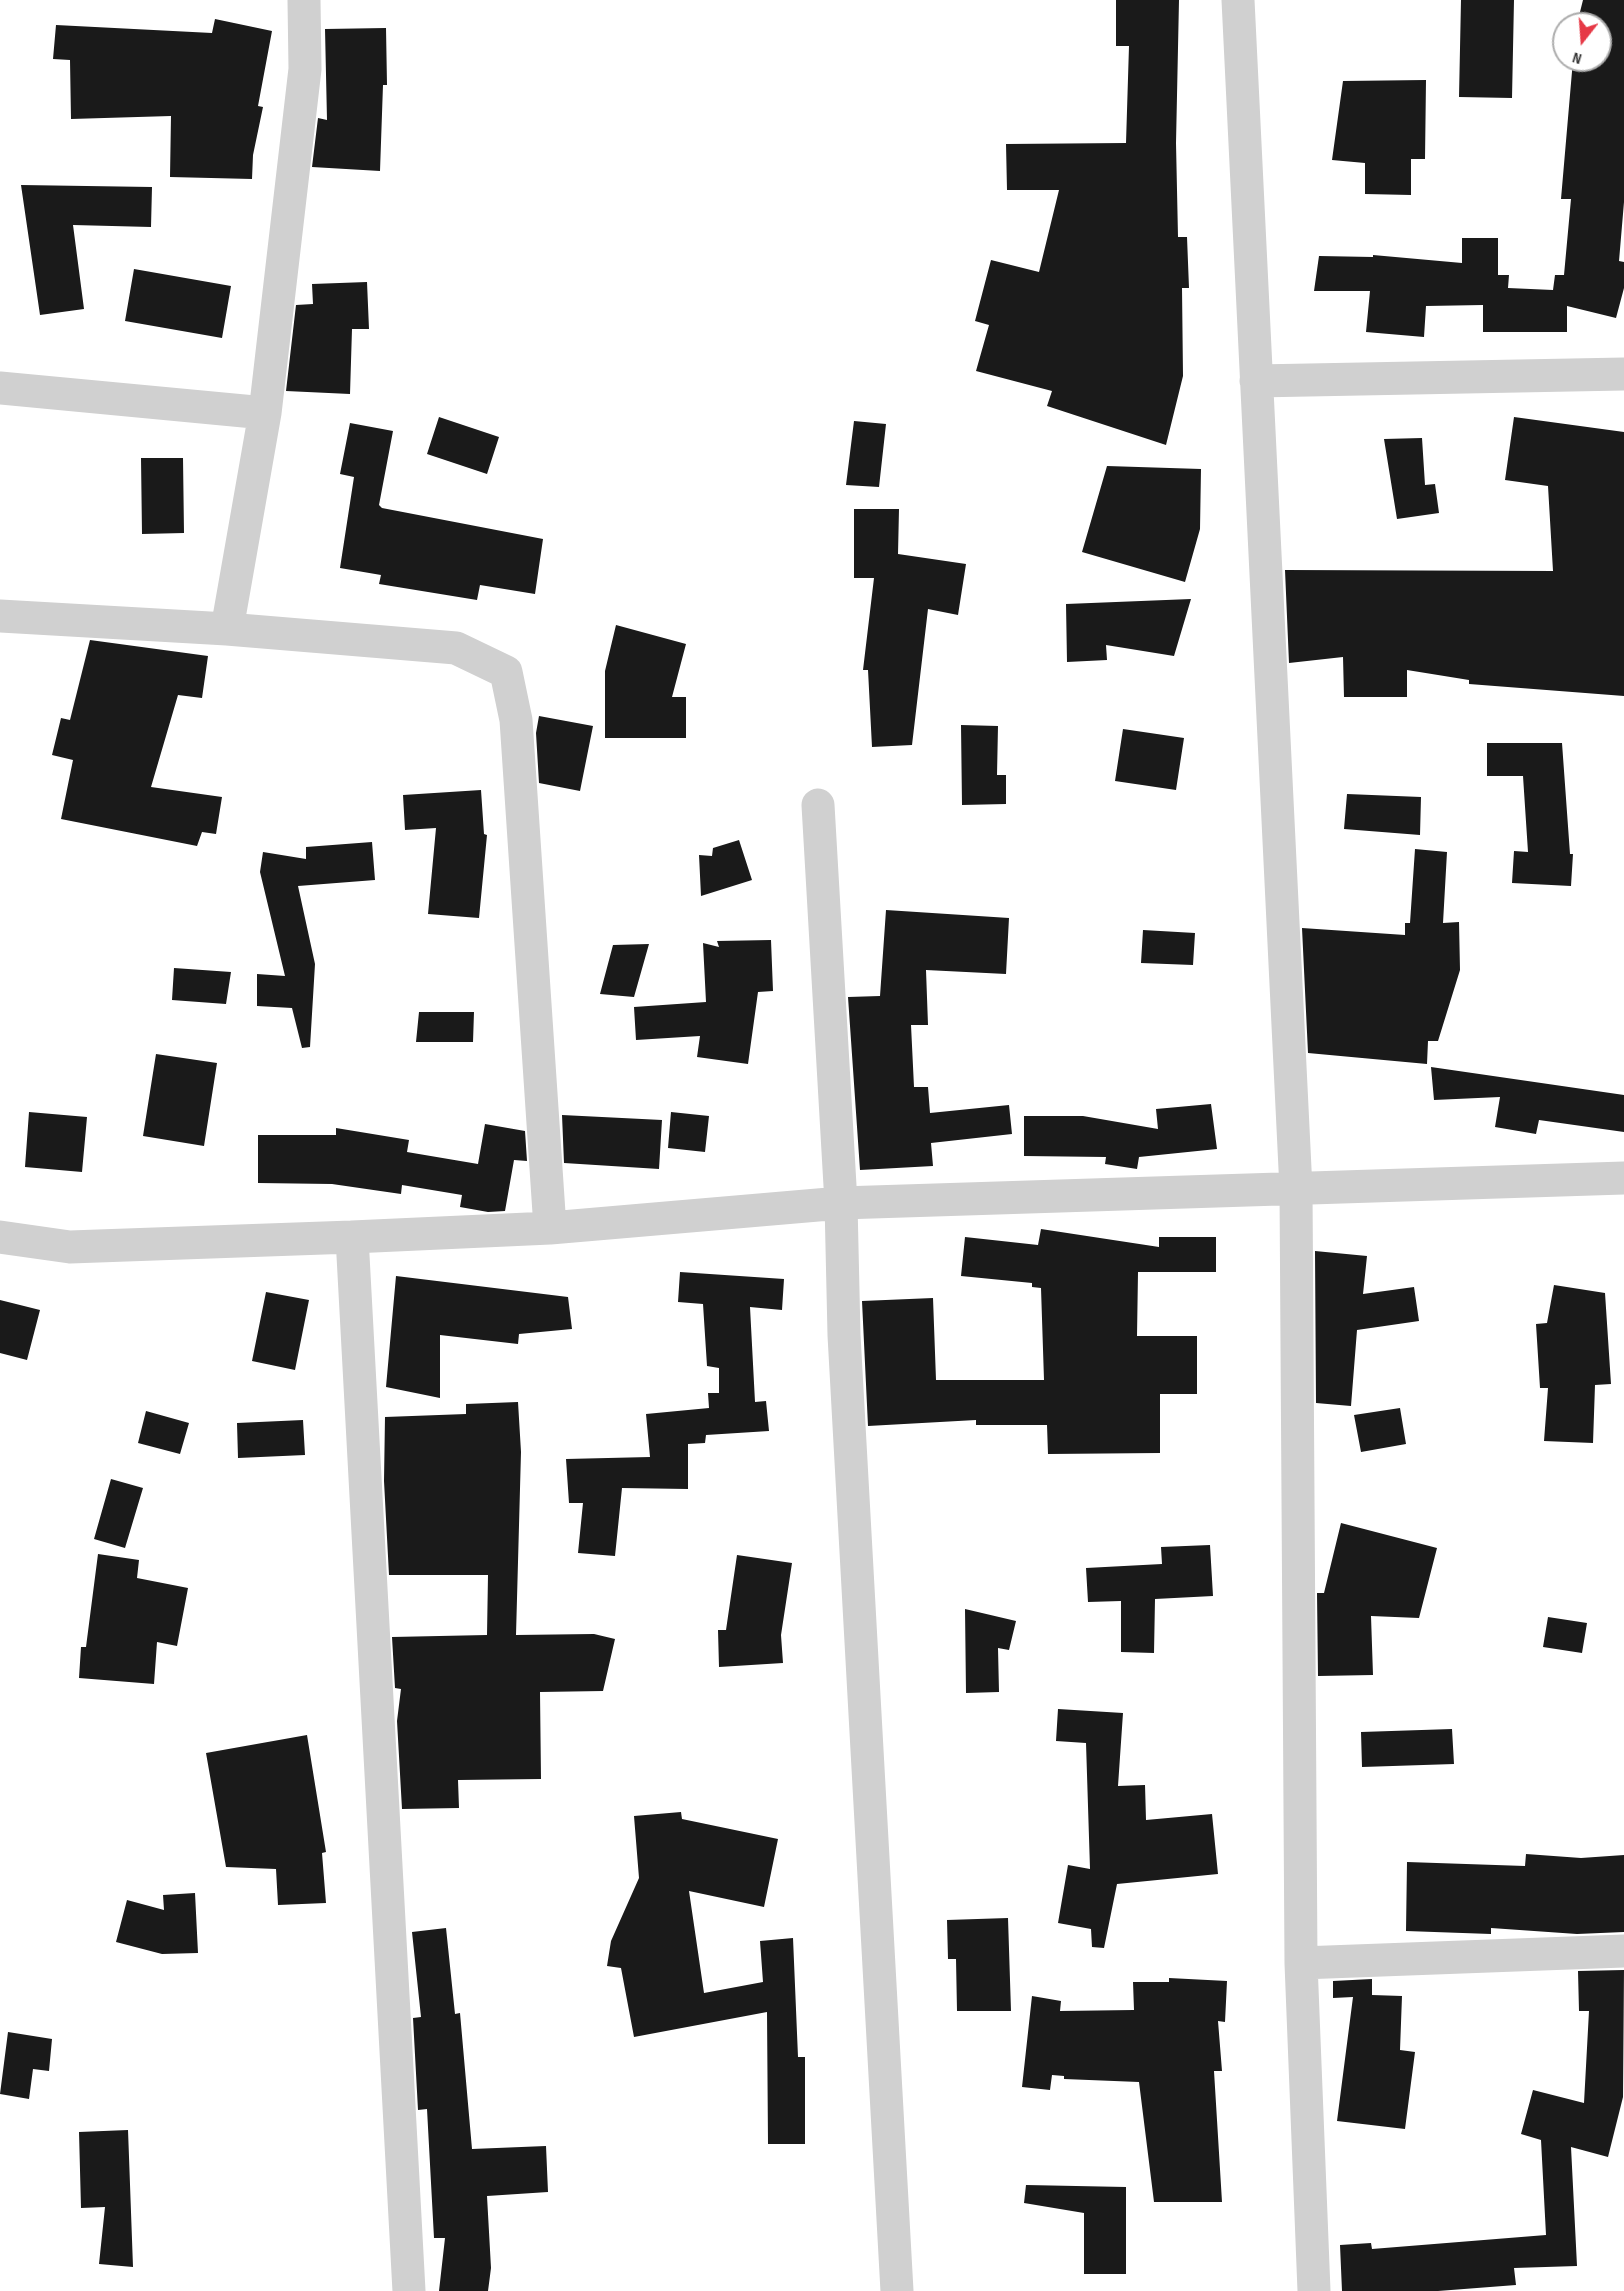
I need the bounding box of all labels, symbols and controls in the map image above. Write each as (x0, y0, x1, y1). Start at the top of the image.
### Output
north arrow (1552, 12, 1612, 72)
text: N (1570, 47, 1584, 68)

